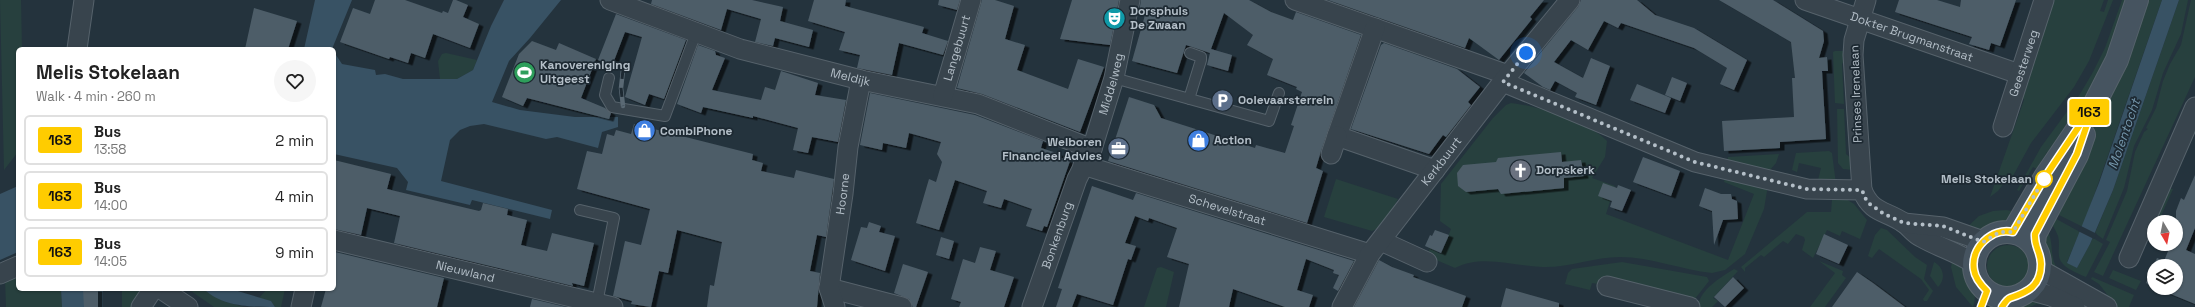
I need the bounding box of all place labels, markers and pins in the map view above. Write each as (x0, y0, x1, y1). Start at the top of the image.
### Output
place label: Dorsphuis De Zwaan (1130, 3, 1188, 33)
theatre icon: Dorsphuis De Zwaan (1101, 5, 1127, 31)
place label: Kanovereniging Uitgeest (540, 57, 630, 87)
sports icon: Kanovereniging Uitgeest (512, 59, 538, 85)
parking icon: Ooievaarsterrein (1209, 87, 1235, 113)
place label: Ooievaarsterrein (1238, 92, 1333, 108)
shop icon: CombiPhone (631, 118, 657, 144)
place label: CombiPhone (660, 123, 733, 139)
shop icon: Action (1186, 127, 1212, 153)
place label: Action (1214, 132, 1252, 148)
place label: Welboren Financieel Advies (1002, 134, 1102, 164)
office icon: Welboren Financieel Advies (1105, 136, 1131, 162)
church icon: Dorpskerk (1507, 157, 1533, 183)
place label: Dorpskerk (1536, 162, 1595, 178)
marker: Melis Stokelaan (2035, 170, 2053, 188)
place label: Melis Stokelaan (1941, 171, 2032, 187)

